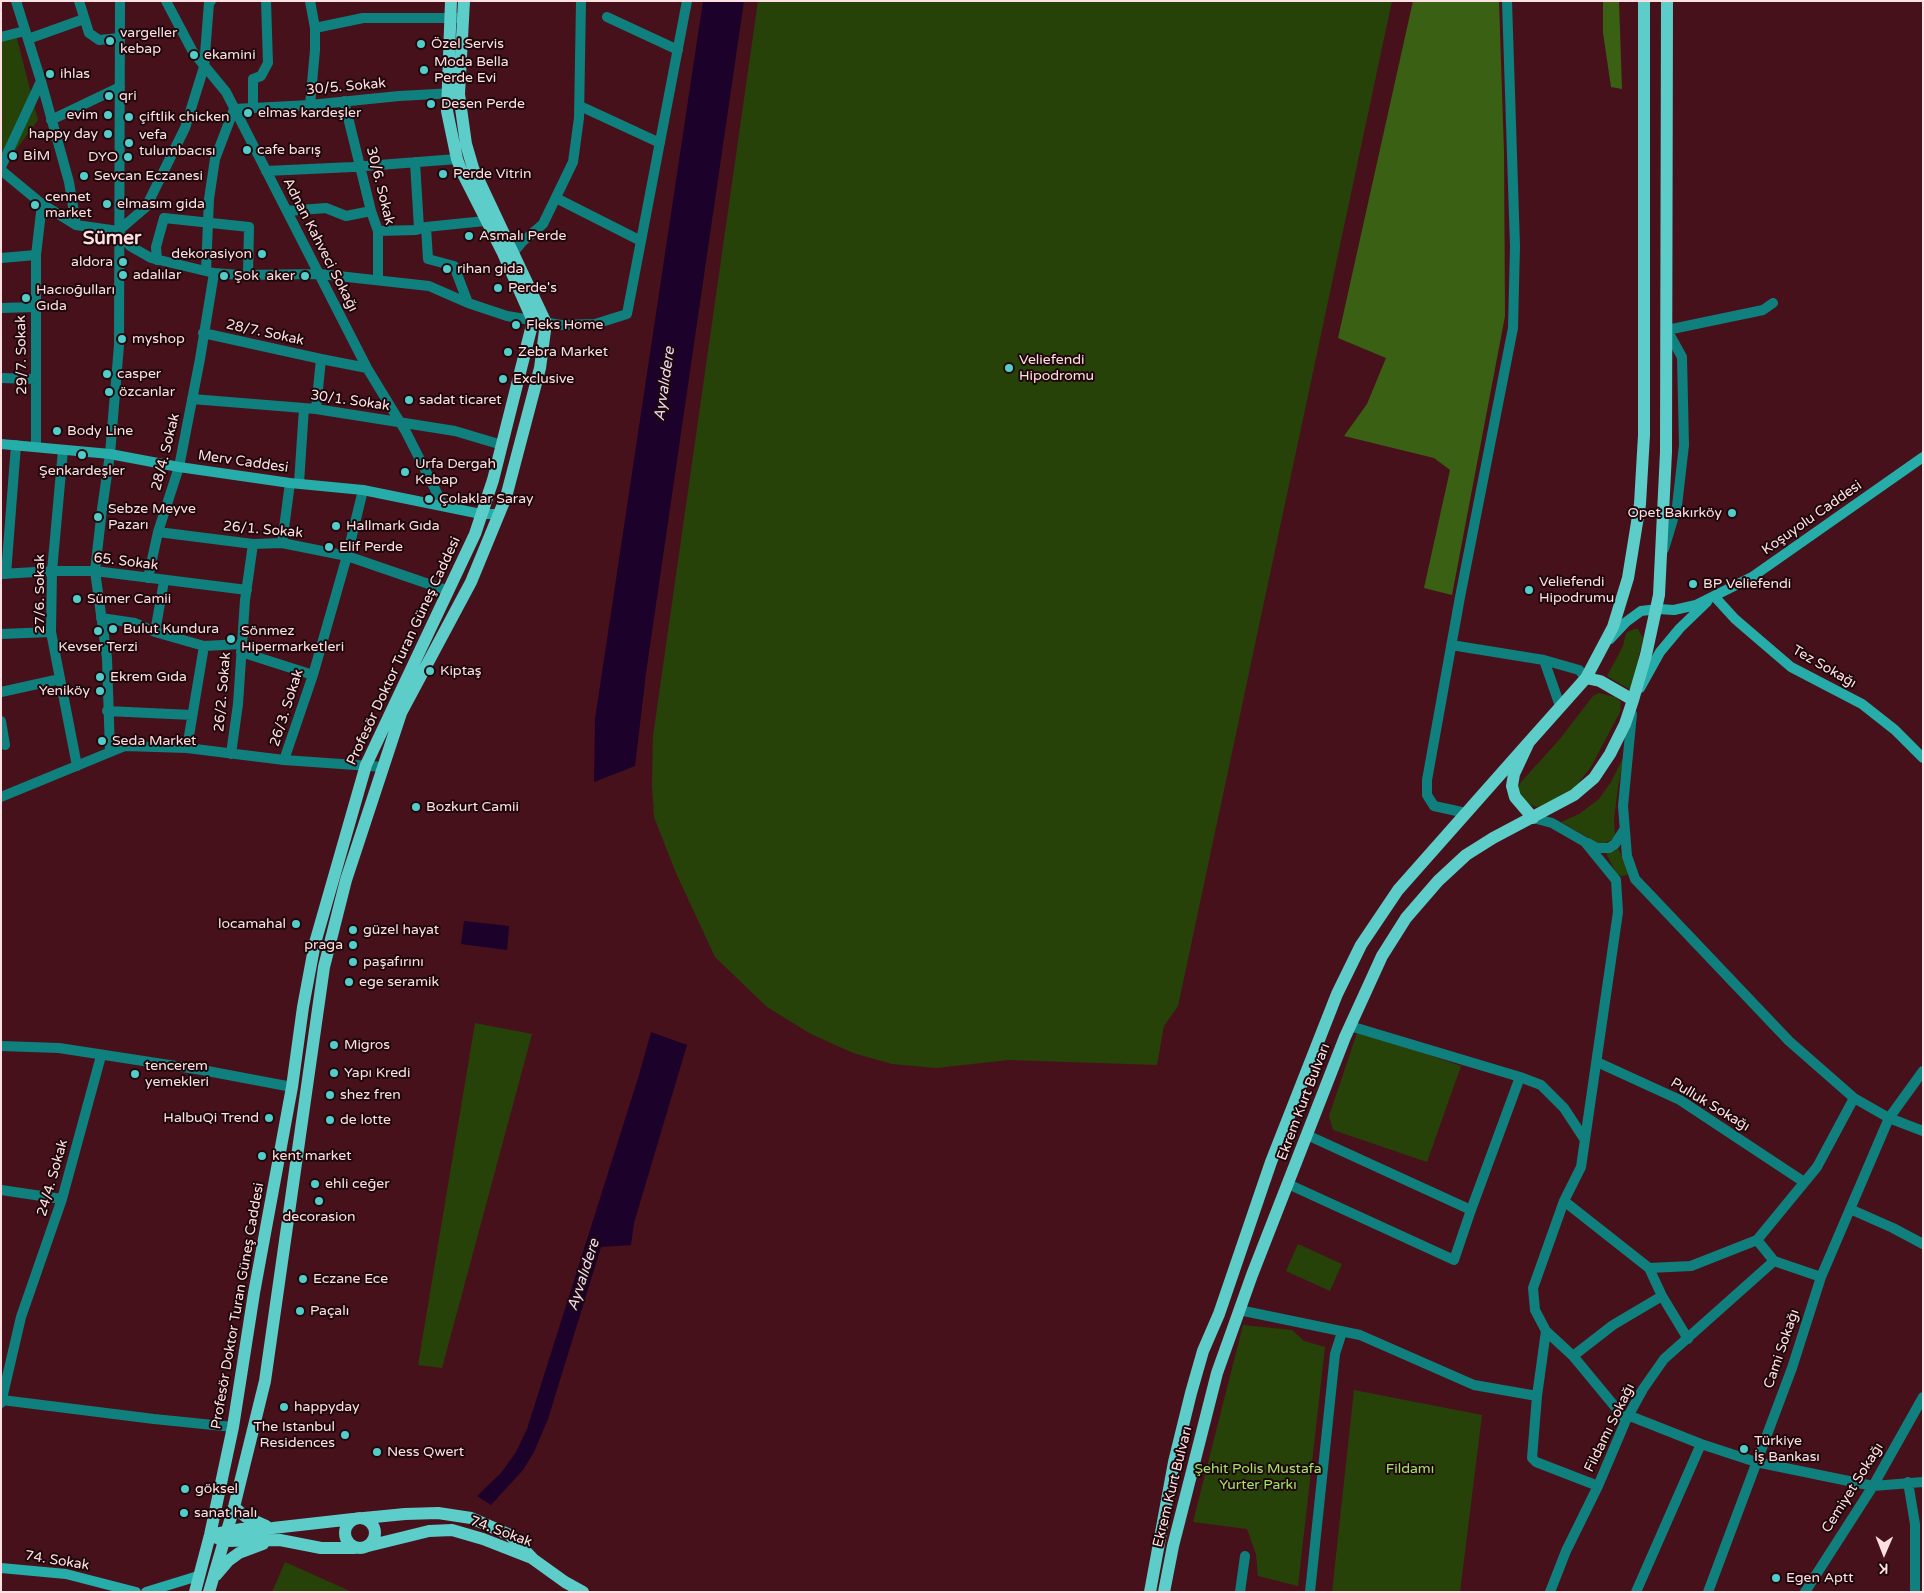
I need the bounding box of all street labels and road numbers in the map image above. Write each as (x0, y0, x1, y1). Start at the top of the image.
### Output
street label: 30/5. Sokak (305, 75, 387, 99)
street label: 30/6. Sokak (362, 145, 398, 227)
street label: Adnan Kahveci Sokağı (279, 175, 361, 315)
street label: 29/7. Sokak (13, 315, 31, 395)
street label: 28/7. Sokak (224, 317, 306, 349)
street label: 30/1. Sokak (309, 387, 391, 415)
street label: 28/4. Sokak (148, 412, 184, 492)
street label: Merv Caddesi (197, 447, 289, 477)
street label: Koşuyolu Caddesi (1759, 477, 1865, 559)
street label: 26/1. Sokak (222, 518, 304, 542)
street label: Profesör Doktor Turan Güneş Caddesi (344, 534, 464, 768)
street label: 65. Sokak (93, 550, 159, 574)
street label: 27/6. Sokak (32, 554, 48, 634)
street label: Tez Sokağı (1789, 642, 1859, 692)
street label: 26/2. Sokak (211, 651, 235, 733)
street label: 26/3. Sokak (267, 667, 307, 749)
street label: Ekrem Kurt Bulvarı (1274, 1041, 1334, 1163)
street label: Pulluk Sokağı (1667, 1075, 1753, 1135)
street label: 24/4. Sokak (34, 1138, 72, 1218)
street label: Profesör Doktor Turan Güneş Caddesi (208, 1181, 268, 1431)
street label: Cami Sokağı (1761, 1307, 1803, 1391)
street label: Fildamı Sokağı (1581, 1381, 1639, 1475)
street label: Ekrem Kurt Bulvarı (1150, 1425, 1196, 1549)
street label: Cemiyet Sokağı (1819, 1440, 1887, 1536)
street label: 74. Sokak (468, 1513, 534, 1551)
street label: 74. Sokak (24, 1548, 90, 1574)

